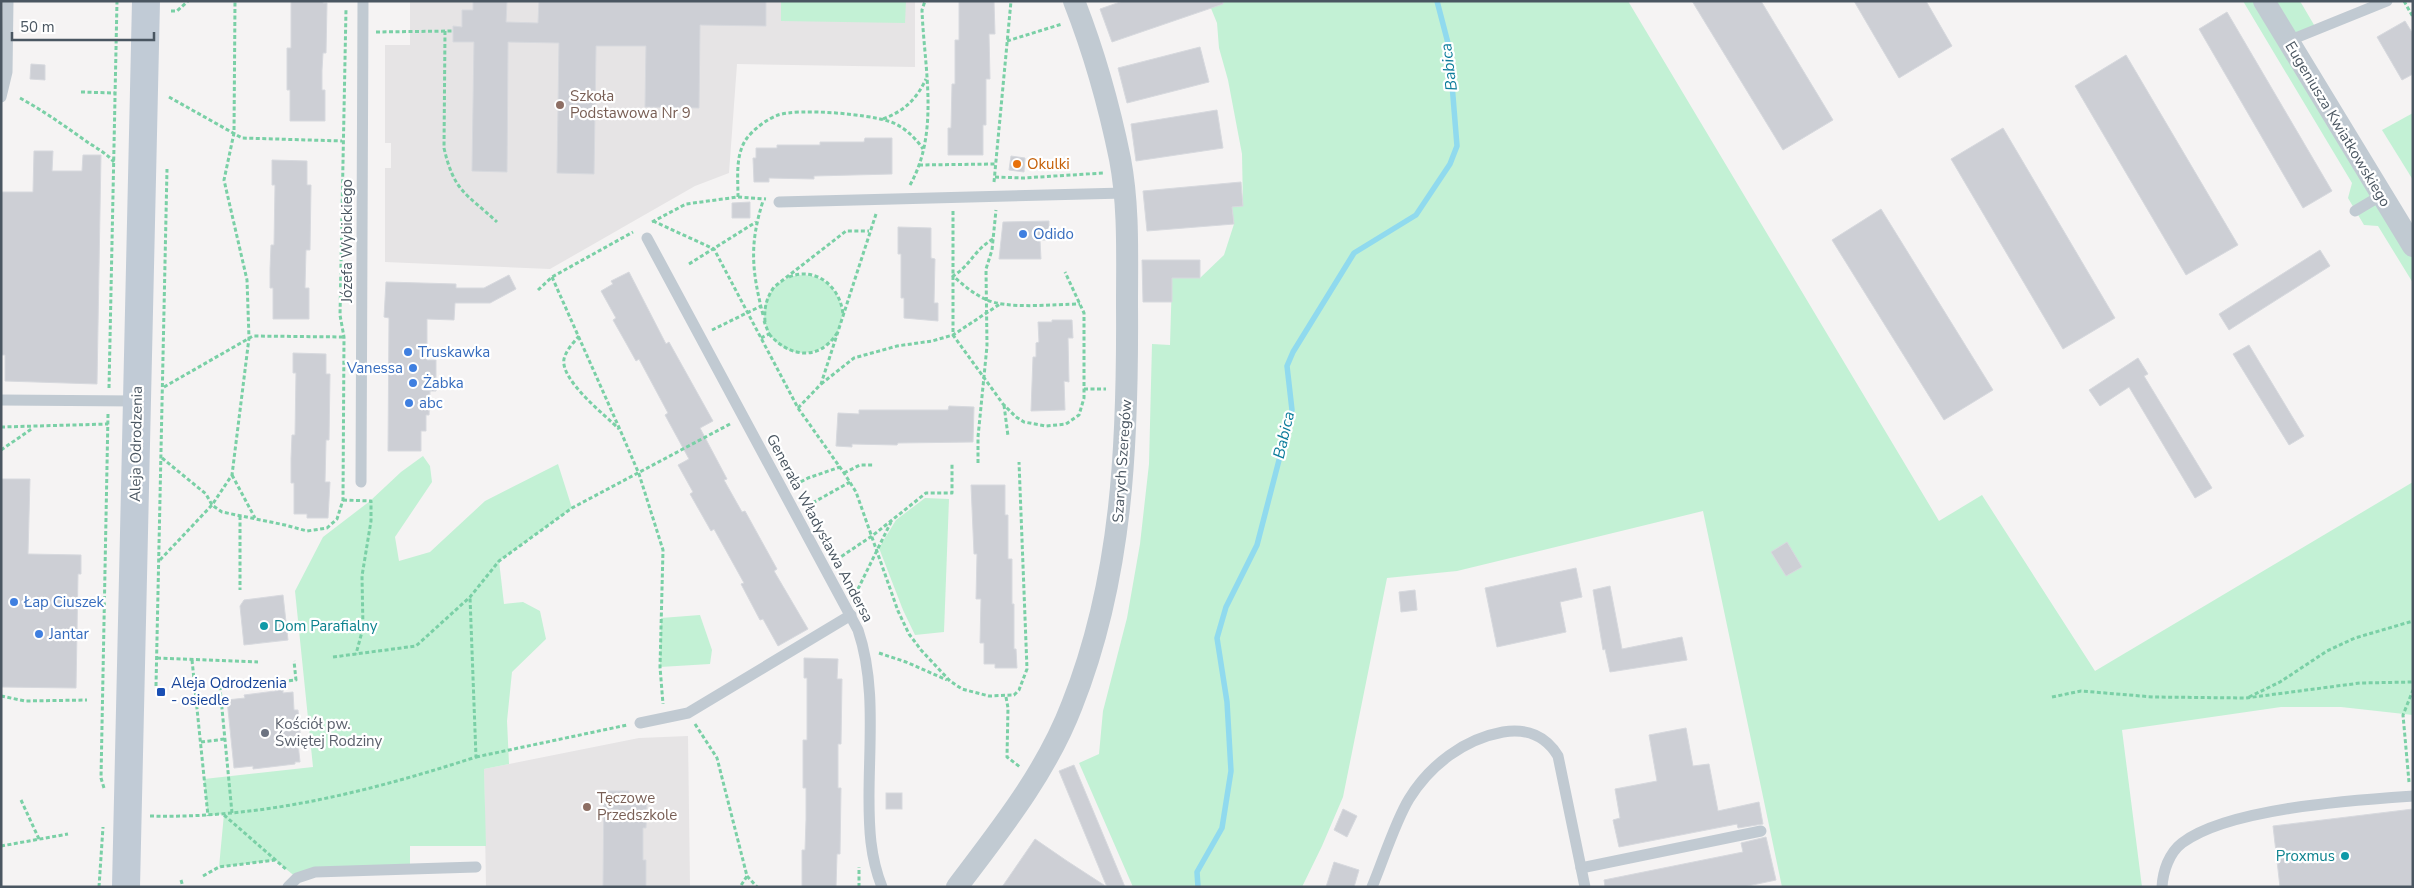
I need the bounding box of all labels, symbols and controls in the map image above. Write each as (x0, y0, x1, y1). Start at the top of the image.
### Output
scale bar (12, 10, 155, 42)
text: 50 m (20, 17, 55, 37)
street label: Eugeniusza Kwiatkowskiego (2281, 38, 2395, 210)
water label: Babica (1435, 42, 1463, 92)
place label: Szkoła Podstawowa Nr 9 (570, 86, 691, 123)
marker: Szkoła Podstawowa Nr 9 (554, 99, 566, 111)
place label: Okulki (1027, 154, 1070, 174)
marker: Okulki (1011, 158, 1023, 170)
street label: Józefa Wybickiego (337, 179, 357, 304)
place label: Odido (1033, 224, 1074, 244)
marker: Odido (1017, 228, 1029, 240)
place label: Truskawka (418, 342, 490, 362)
marker: Truskawka (402, 346, 414, 358)
place label: Vanessa (346, 358, 403, 378)
marker: Vanessa (407, 362, 419, 374)
place label: Żabka (423, 373, 464, 393)
marker: Żabka (407, 377, 419, 389)
street label: Aleja Odrodzenia (125, 386, 147, 502)
place label: abc (419, 393, 443, 413)
marker: abc (403, 397, 415, 409)
street label: Szarych Szeregów (1108, 398, 1136, 523)
water label: Babica (1268, 409, 1300, 461)
street label: Generała Władysława Andersa (762, 430, 878, 626)
place label: Łap Ciuszek (23, 592, 105, 612)
marker: Łap Ciuszek (8, 596, 20, 608)
place label: Dom Parafialny (274, 616, 378, 636)
marker: Dom Parafialny (258, 620, 270, 632)
place label: Jantar (48, 624, 90, 644)
marker: Jantar (33, 628, 45, 640)
place label: Aleja Odrodzenia - osiedle (171, 673, 287, 710)
marker: Aleja Odrodzenia - osiedle (155, 686, 167, 698)
place label: Kościół pw. Świętej Rodziny (275, 714, 383, 751)
marker: Kościół pw. Świętej Rodziny (259, 727, 271, 739)
place label: Tęczowe Przedszkole (597, 788, 677, 825)
marker: Tęczowe Przedszkole (581, 801, 593, 813)
place label: Proxmus (2276, 846, 2335, 866)
marker: Proxmus (2339, 850, 2351, 862)

